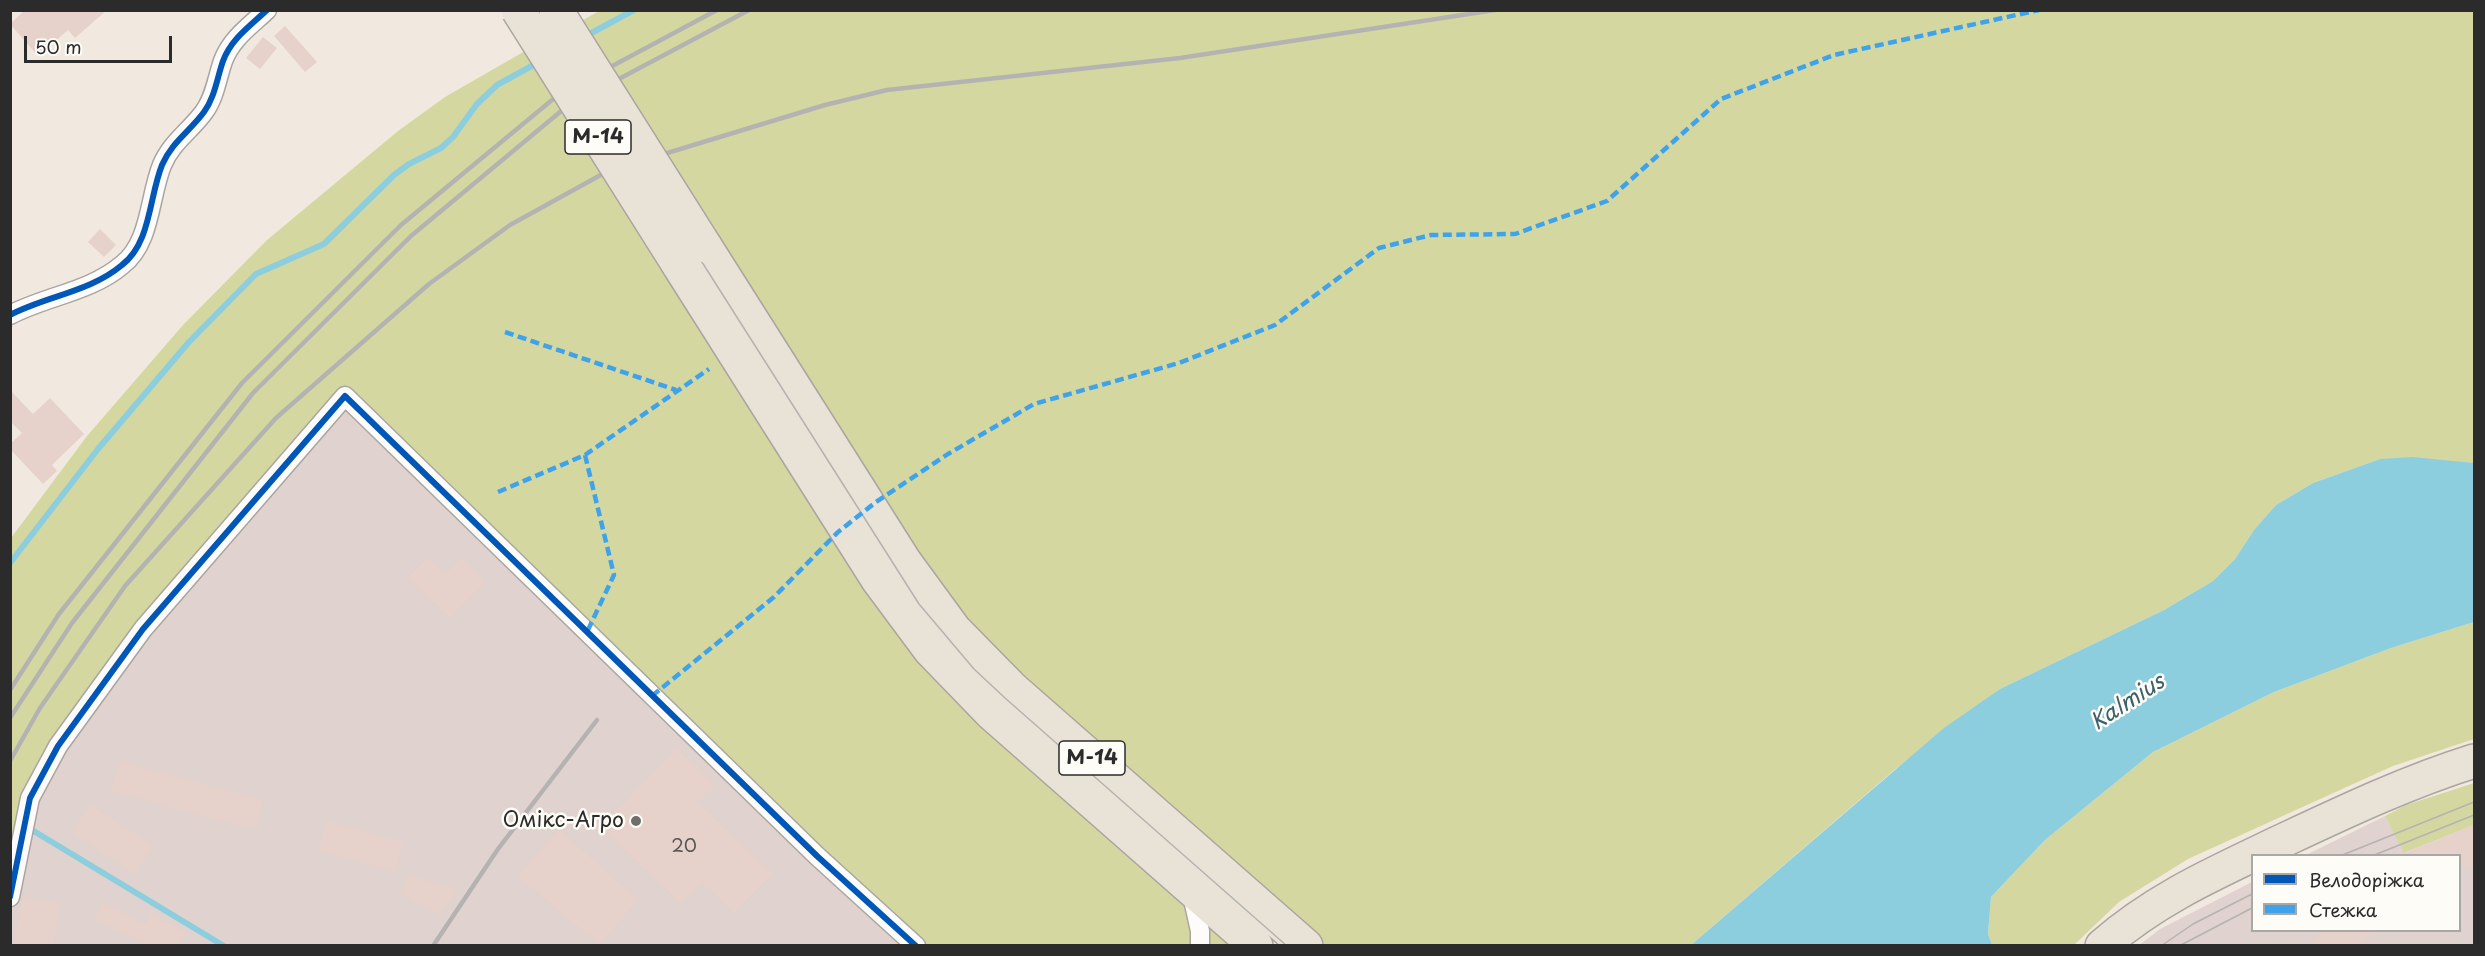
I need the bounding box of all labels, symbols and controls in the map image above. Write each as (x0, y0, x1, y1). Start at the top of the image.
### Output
scale bar (27, 24, 176, 62)
text: 50 m (35, 33, 82, 60)
road number: М-14 (565, 120, 631, 154)
water label: Kalmius (2086, 669, 2170, 737)
road number: М-14 (1059, 741, 1125, 775)
place label: Омiкс-Агро (503, 808, 624, 834)
marker: Омiкс-Агро (629, 814, 643, 828)
house number: 20 (671, 836, 697, 858)
legend (2251, 854, 2461, 932)
text: Велодоріжка (2309, 866, 2424, 893)
text: Стежка (2309, 896, 2377, 923)

